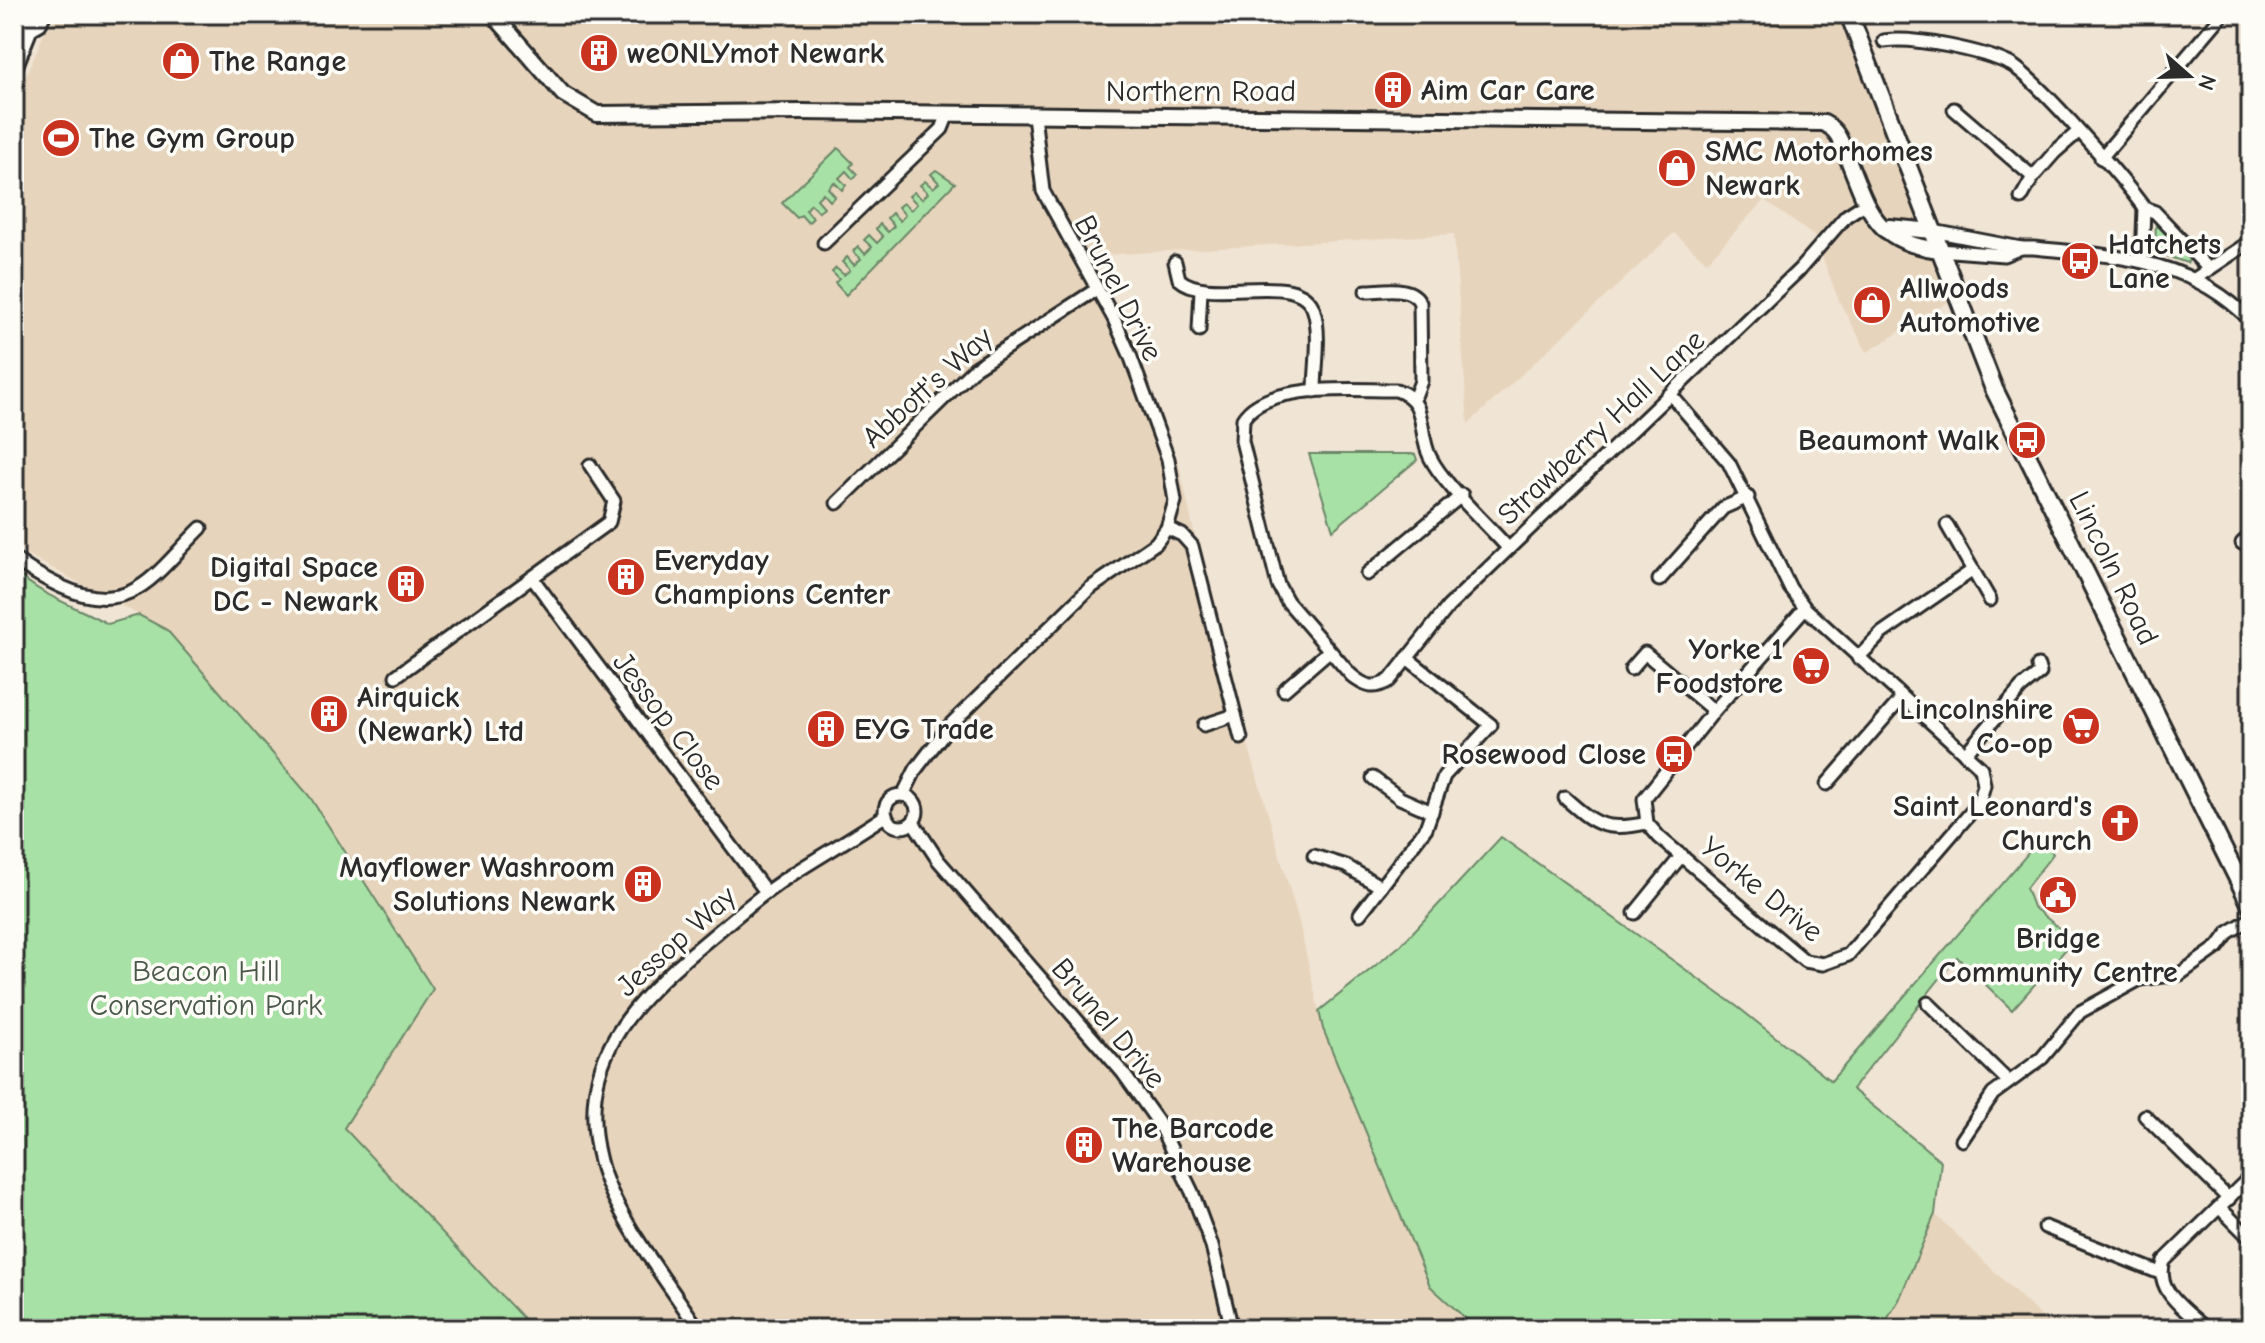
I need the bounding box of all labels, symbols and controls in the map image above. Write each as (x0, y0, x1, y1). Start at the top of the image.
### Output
building icon: weONLYmot Newark (578, 32, 620, 74)
place label: weONLYmot Newark (627, 36, 884, 71)
north arrow (2149, 36, 2229, 116)
shop icon: The Range (160, 40, 202, 82)
place label: The Range (209, 44, 346, 79)
building icon: Aim Car Care (1372, 69, 1414, 111)
text: N (2192, 71, 2222, 94)
place label: Aim Car Care (1421, 73, 1595, 108)
street label: Northern Road (1106, 74, 1296, 109)
sports icon: The Gym Group (40, 117, 82, 159)
place label: The Gym Group (89, 121, 295, 156)
place label: SMC Motorhomes Newark (1705, 134, 1933, 203)
shop icon: SMC Motorhomes Newark (1656, 147, 1698, 189)
street label: Brunel Drive (1067, 210, 1170, 367)
place label: Hatchets Lane (2108, 227, 2221, 296)
bus stop icon: Hatchets Lane (2059, 240, 2101, 282)
place label: Allwoods Automotive (1900, 271, 2040, 340)
shop icon: Allwoods Automotive (1851, 284, 1893, 326)
street label: Abbott's Way (855, 319, 1000, 455)
street label: Strawberry Hall Lane (1491, 322, 1712, 532)
bus stop icon: Beaumont Walk (2006, 419, 2048, 461)
place label: Beaumont Walk (1798, 423, 1999, 458)
street label: Lincoln Road (2061, 486, 2166, 651)
place label: Everyday Champions Center (654, 543, 890, 612)
place label: Digital Space DC - Newark (210, 550, 378, 619)
building icon: Everyday Champions Center (605, 556, 647, 598)
building icon: Digital Space DC - Newark (385, 563, 427, 605)
place label: Yorke 1 Foodstore (1656, 632, 1783, 701)
street label: Jessop Close (605, 645, 732, 797)
supermarket icon: Yorke 1 Foodstore (1790, 645, 1832, 687)
place label: Airquick (Newark) Ltd (357, 680, 524, 749)
place label: Lincolnshire Co-op (1899, 692, 2053, 761)
building icon: Airquick (Newark) Ltd (308, 693, 350, 735)
supermarket icon: Lincolnshire Co-op (2060, 705, 2102, 747)
building icon: EYG Trade (805, 708, 847, 750)
place label: EYG Trade (854, 712, 994, 747)
bus stop icon: Rosewood Close (1653, 733, 1695, 775)
place label: Rosewood Close (1441, 737, 1646, 772)
place label: Saint Leonard's Church (1893, 789, 2092, 858)
church icon: Saint Leonard's Church (2099, 802, 2141, 844)
street label: Yorke Drive (1693, 829, 1830, 949)
place label: Mayflower Washroom Solutions Newark (339, 850, 615, 919)
building icon: Mayflower Washroom Solutions Newark (622, 863, 664, 905)
public building icon: Bridge Community Centre (2037, 874, 2079, 916)
street label: Jessop Way (610, 878, 744, 1004)
place label: Bridge Community Centre (1938, 921, 2178, 990)
street label: Brunel Drive (1044, 951, 1173, 1095)
park label: Beacon Hill Conservation Park (90, 954, 323, 1023)
place label: The Barcode Warehouse (1112, 1111, 1274, 1180)
building icon: The Barcode Warehouse (1063, 1124, 1105, 1166)

